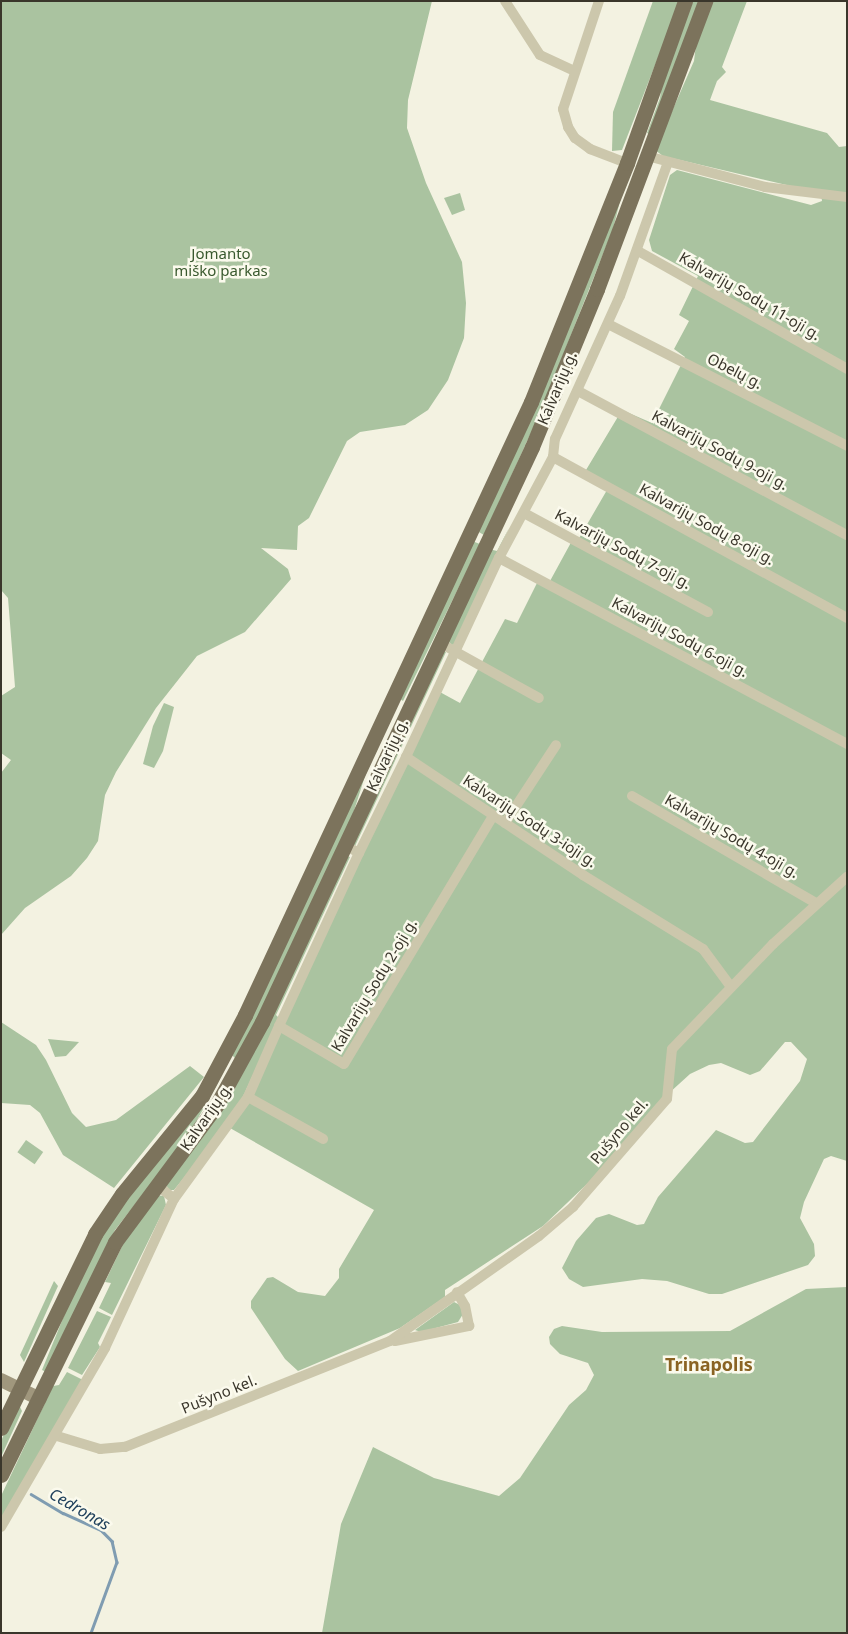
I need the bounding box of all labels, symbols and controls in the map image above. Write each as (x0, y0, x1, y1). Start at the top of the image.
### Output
park label: Jomanto miško parkas (174, 244, 268, 279)
street label: Kalvarijų Sodų 11-oji g. (676, 248, 824, 344)
street label: Kalvarijų g. (533, 349, 581, 427)
street label: Obelų g. (704, 349, 766, 393)
street label: Kalvarijų Sodų 9-oji g. (649, 406, 791, 494)
street label: Kalvarijų Sodų 8-oji g. (636, 479, 778, 569)
street label: Kalvarijų Sodų 7-oji g. (552, 505, 694, 593)
street label: Kalvarijų Sodų 6-oji g. (609, 593, 751, 681)
street label: Kalvarijų g. (362, 716, 412, 794)
street label: Kalvarijų Sodų 3-ioji g. (460, 771, 600, 871)
street label: Kalvarijų Sodų 4-oji g. (662, 790, 802, 882)
street label: Kalvarijų Sodų 2-oji g. (327, 915, 421, 1055)
street label: Kalvarijų g. (176, 1080, 236, 1154)
street label: Pušyno kel. (586, 1095, 652, 1167)
district label: Trinapolis (665, 1353, 753, 1375)
street label: Pušyno kel. (179, 1371, 259, 1417)
water label: Cedronas (46, 1484, 114, 1534)

